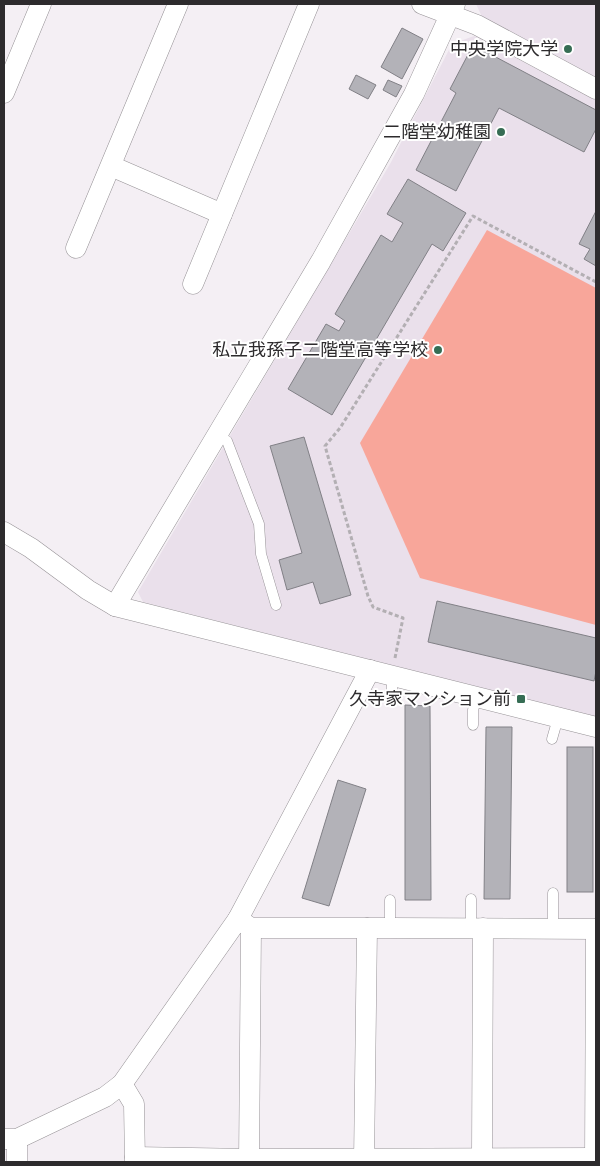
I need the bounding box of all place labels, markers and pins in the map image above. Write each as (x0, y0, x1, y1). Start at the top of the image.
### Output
place label: 中央学院大学 (450, 39, 558, 59)
marker: 中央学院大学 (562, 43, 574, 55)
place label: 二階堂幼稚園 (383, 122, 491, 142)
marker: 二階堂幼稚園 (495, 126, 507, 138)
place label: 私立我孫子二階堂高等学校 (212, 340, 428, 360)
marker: 私立我孫子二階堂高等学校 (432, 344, 444, 356)
place label: 久寺家マンション前 (349, 689, 511, 709)
marker: 久寺家マンション前 (515, 693, 527, 705)

